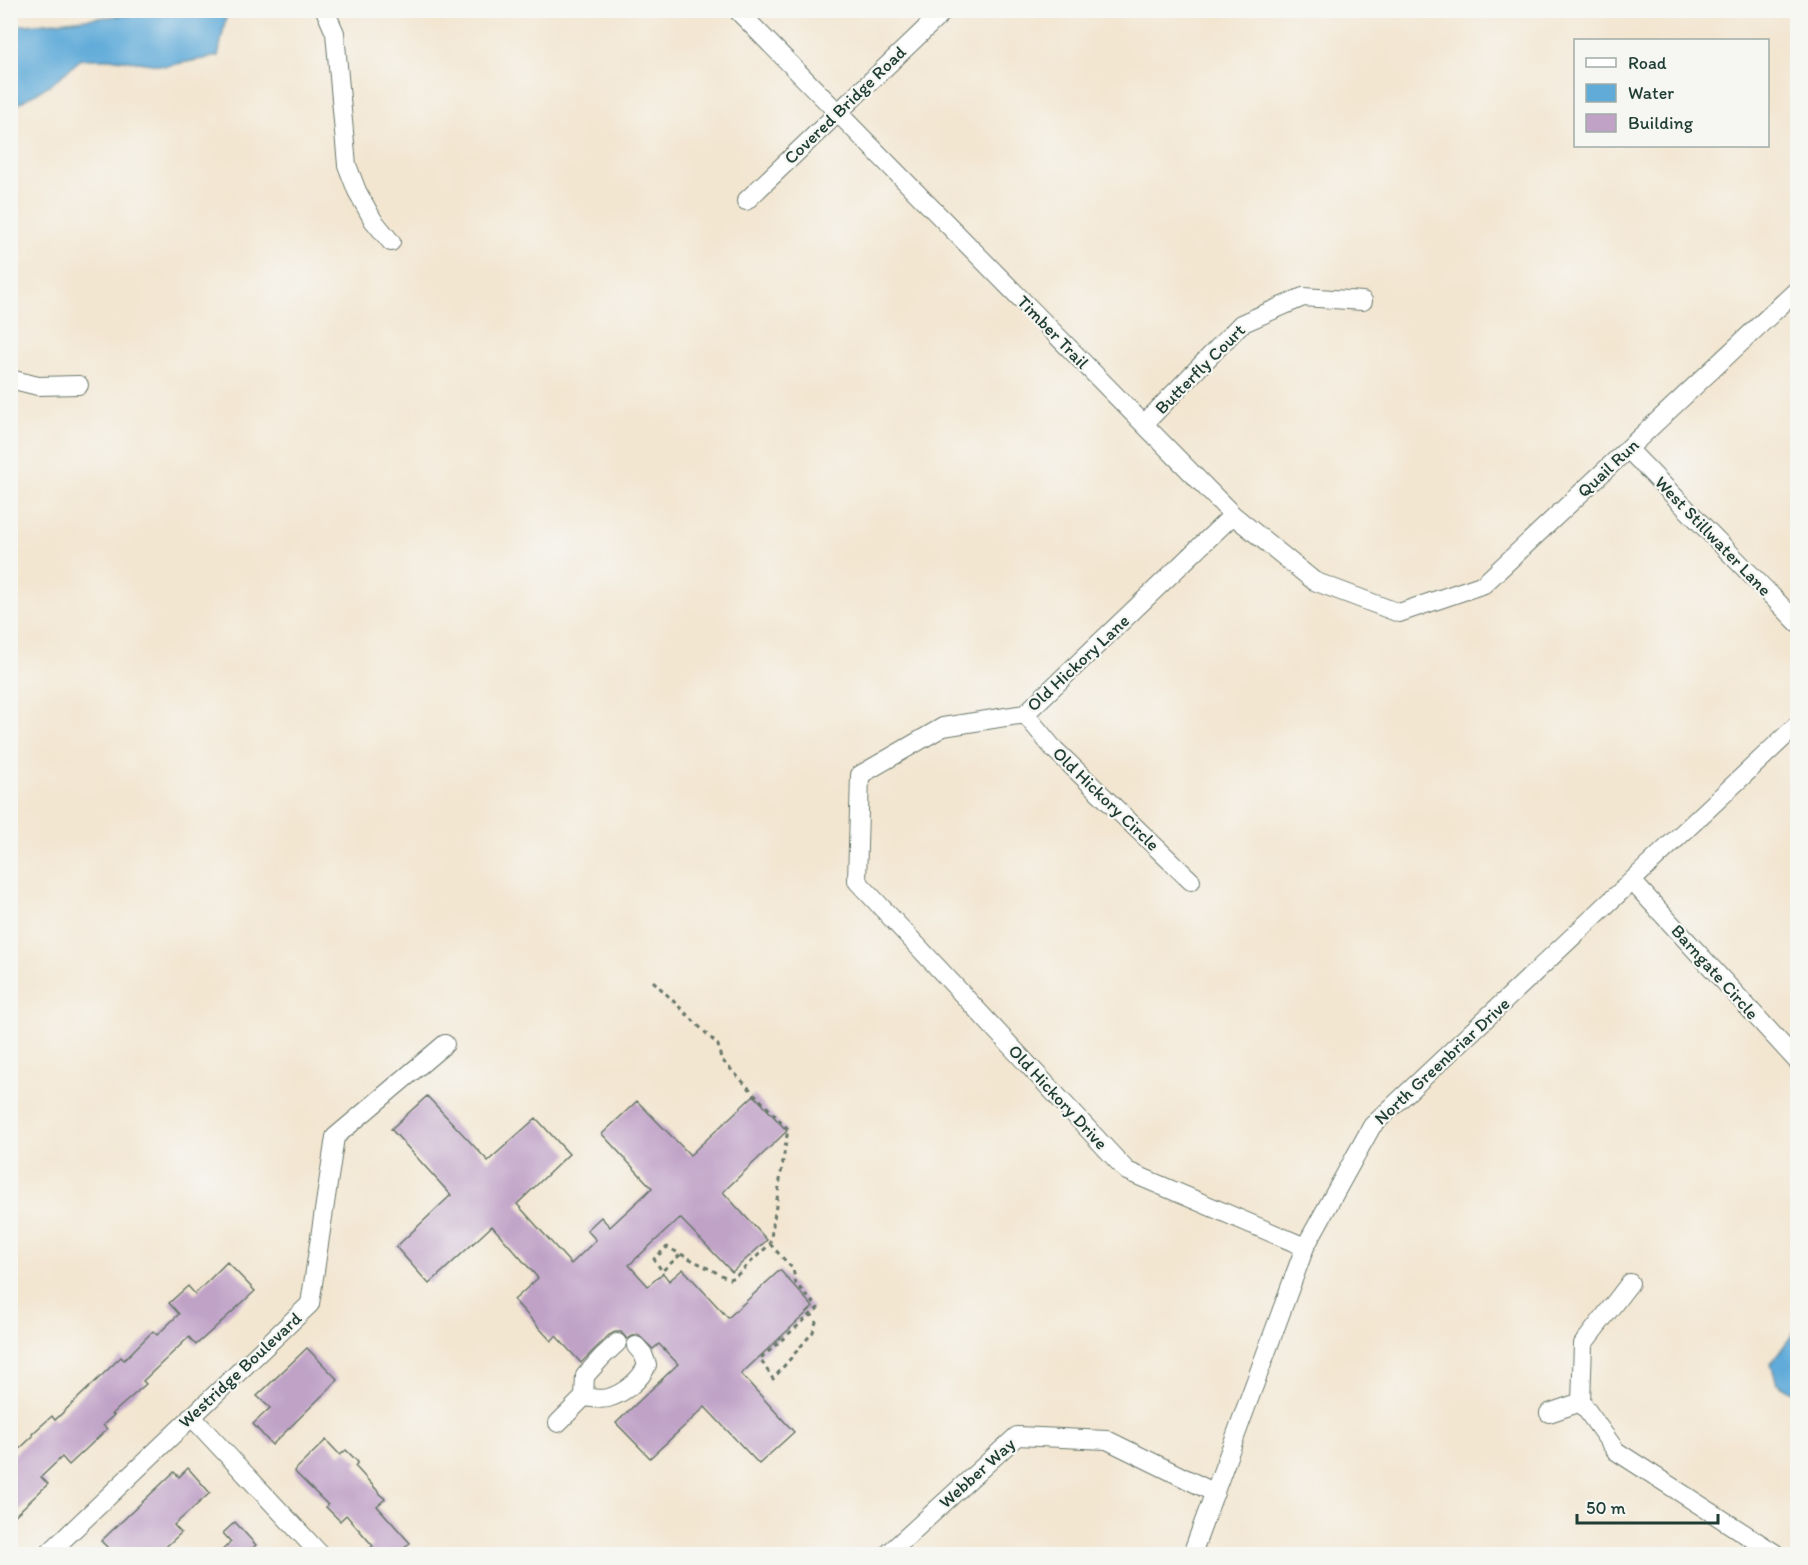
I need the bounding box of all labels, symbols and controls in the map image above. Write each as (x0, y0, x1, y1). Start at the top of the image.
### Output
legend (1574, 39, 1769, 147)
street label: Covered Bridge Road (779, 41, 911, 169)
text: Road (1628, 52, 1667, 74)
text: Water (1628, 82, 1674, 104)
text: Building (1628, 112, 1694, 134)
street label: Timber Trail (1012, 291, 1094, 373)
street label: Butterfly Court (1150, 319, 1250, 419)
street label: Quail Run (1573, 434, 1644, 502)
street label: West Stillwater Lane (1650, 471, 1776, 601)
street label: Old Hickory Lane (1022, 610, 1134, 716)
street label: Old Hickory Circle (1048, 742, 1164, 856)
street label: Barngate Circle (1667, 920, 1763, 1024)
street label: North Greenbriar Drive (1370, 993, 1514, 1129)
street label: Old Hickory Drive (1004, 1040, 1112, 1154)
street label: Westridge Boulevard (174, 1307, 306, 1433)
street label: Webber Way (934, 1433, 1020, 1513)
scale bar (1577, 1487, 1718, 1525)
text: 50 m (1586, 1497, 1626, 1519)

